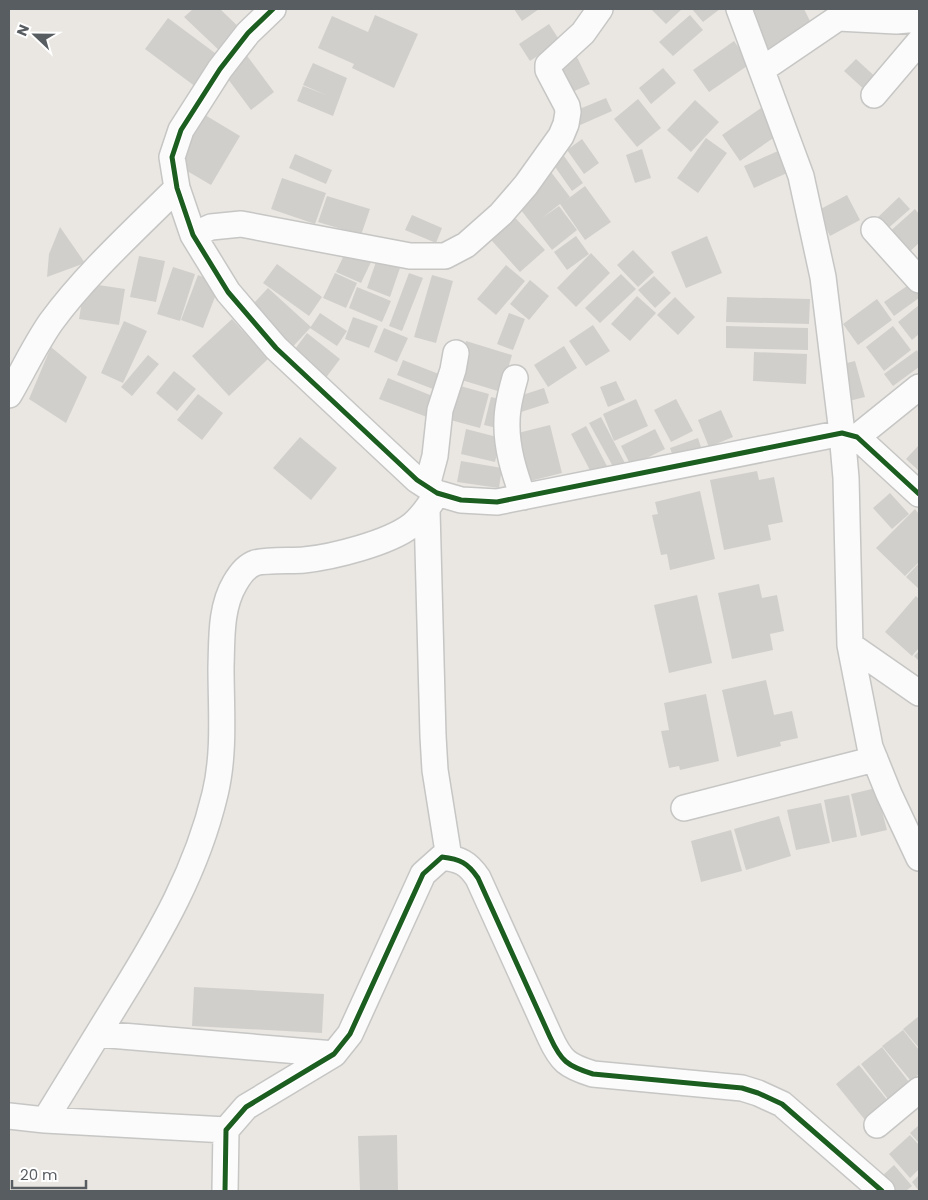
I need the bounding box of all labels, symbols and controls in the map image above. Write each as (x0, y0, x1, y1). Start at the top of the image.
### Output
north arrow (10, 10, 60, 60)
text: N (12, 22, 34, 39)
scale bar (12, 1158, 86, 1190)
text: 20 m (20, 1164, 58, 1185)

